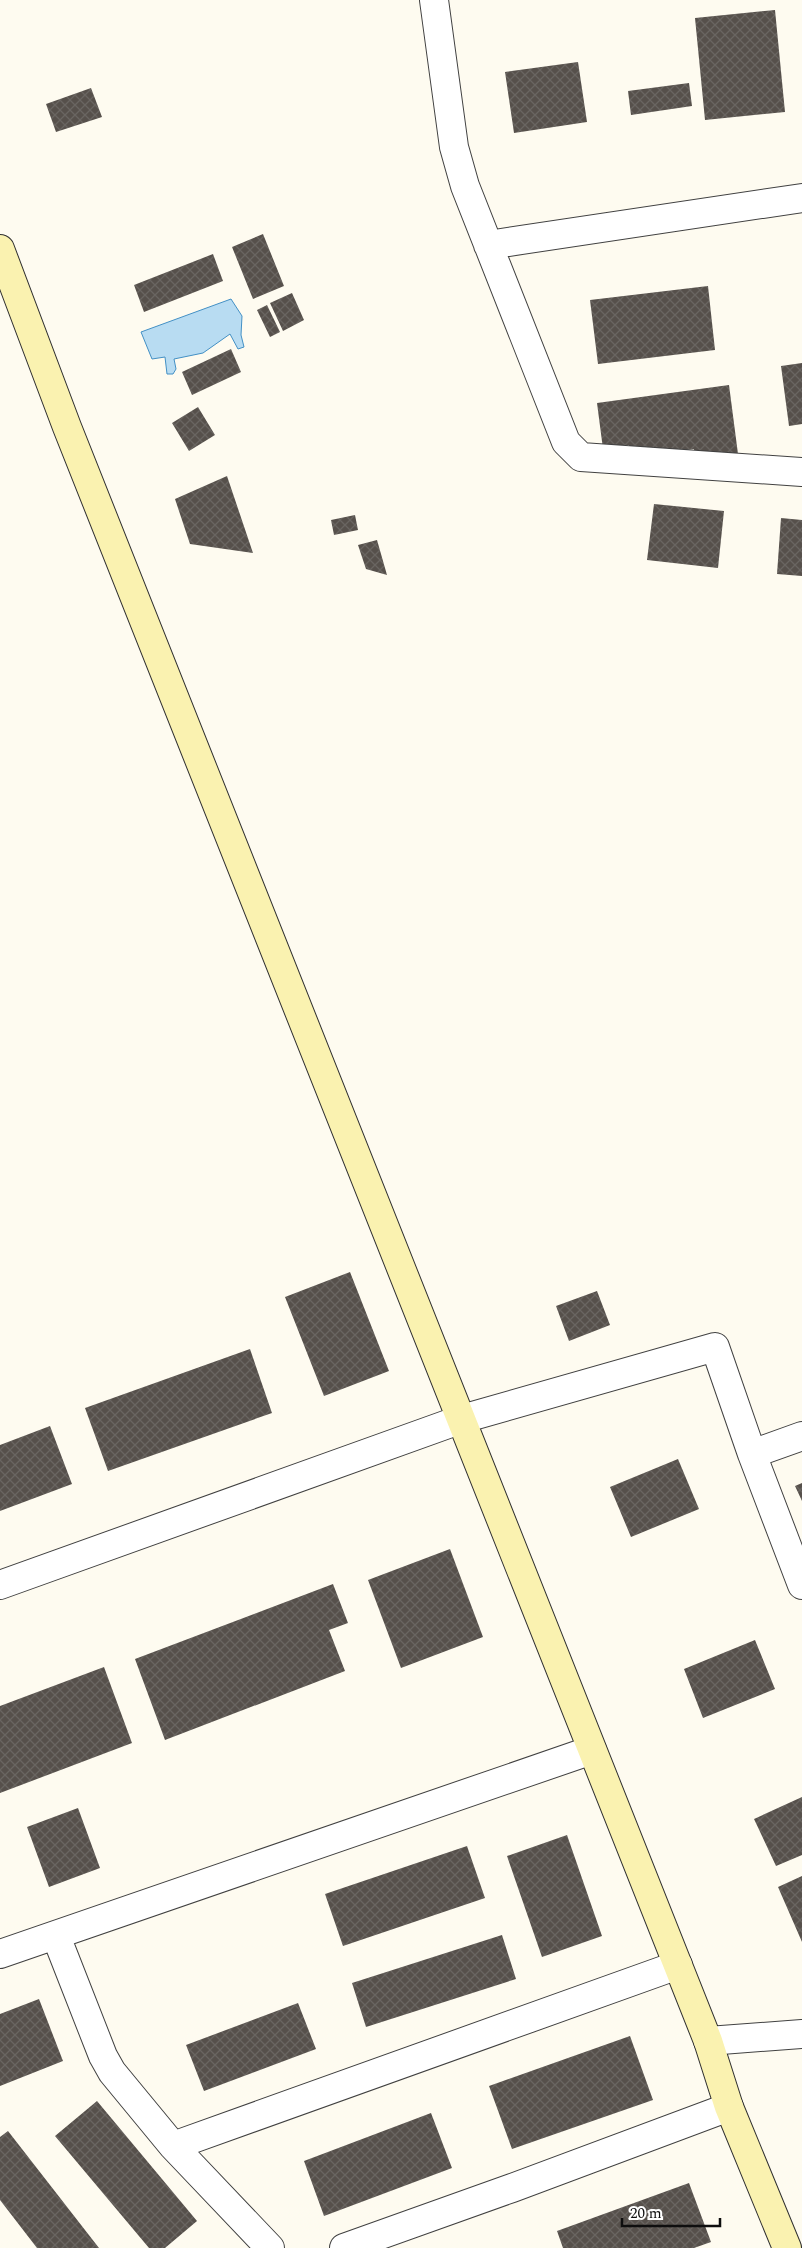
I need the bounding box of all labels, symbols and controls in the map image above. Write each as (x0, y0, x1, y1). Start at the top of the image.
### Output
scale bar (622, 2196, 720, 2228)
text: 20 m (630, 2202, 662, 2225)

